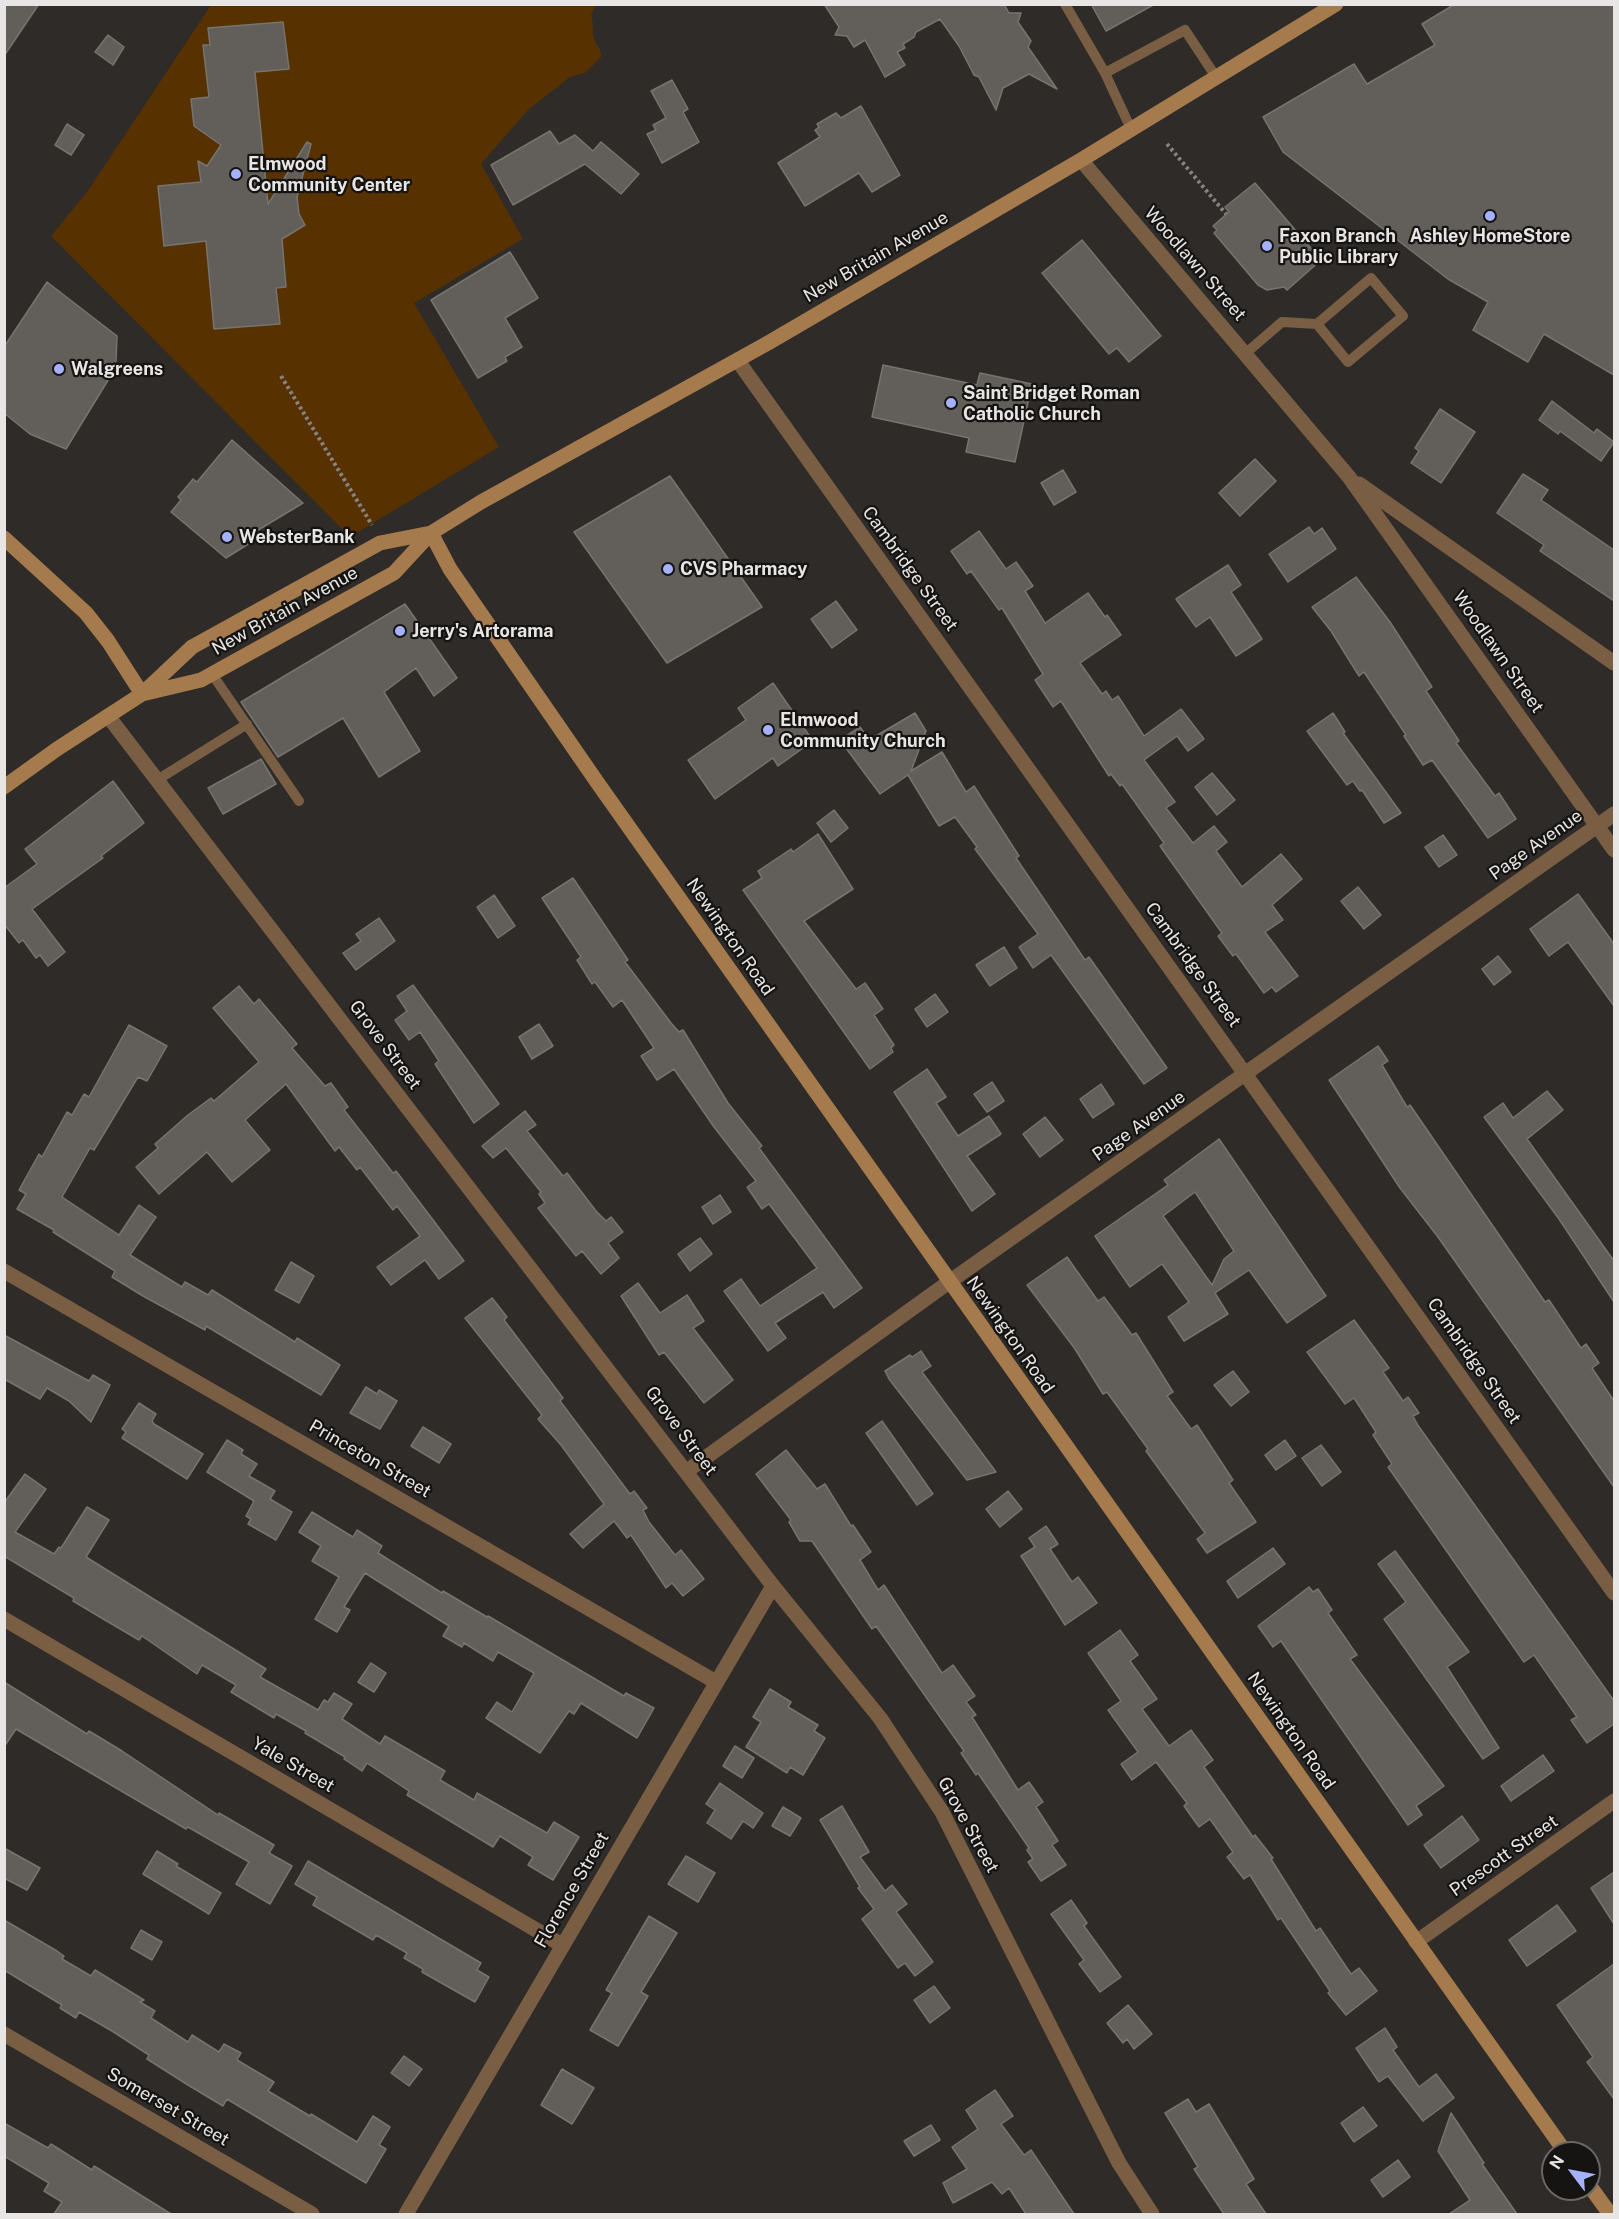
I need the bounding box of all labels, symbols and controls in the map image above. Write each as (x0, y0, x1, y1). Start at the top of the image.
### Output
place label: Elmwood Community Center (248, 153, 410, 195)
marker: Elmwood Community Center (229, 167, 243, 181)
street label: Woodlawn Street (1140, 203, 1250, 325)
street label: New Britain Avenue (800, 207, 952, 307)
marker: Ashley HomeStore (1483, 209, 1497, 223)
place label: Faxon Branch Public Library (1279, 225, 1398, 268)
place label: Ashley HomeStore (1410, 225, 1570, 247)
marker: Faxon Branch Public Library (1260, 239, 1274, 253)
place label: Walgreens (71, 358, 163, 380)
marker: Walgreens (52, 362, 66, 376)
place label: Saint Bridget Roman Catholic Church (963, 382, 1140, 424)
marker: Saint Bridget Roman Catholic Church (944, 396, 958, 410)
street label: Cambridge Street (858, 502, 962, 636)
place label: WebsterBank (239, 526, 355, 548)
marker: WebsterBank (220, 530, 234, 544)
place label: CVS Pharmacy (680, 558, 807, 580)
street label: New Britain Avenue (208, 562, 362, 660)
marker: CVS Pharmacy (661, 562, 675, 576)
street label: Woodlawn Street (1448, 587, 1548, 717)
place label: Jerry's Artorama (412, 620, 554, 642)
marker: Jerry's Artorama (393, 624, 407, 638)
place label: Elmwood Community Church (780, 709, 946, 752)
marker: Elmwood Community Church (761, 723, 775, 737)
street label: Page Avenue (1485, 805, 1587, 885)
street label: Newington Road (682, 874, 778, 1000)
street label: Cambridge Street (1141, 898, 1245, 1032)
street label: Grove Street (344, 996, 426, 1094)
street label: Page Avenue (1088, 1086, 1190, 1166)
street label: Newington Road (962, 1272, 1058, 1398)
street label: Cambridge Street (1422, 1294, 1526, 1428)
street label: Grove Street (640, 1382, 722, 1480)
street label: Princeton Street (305, 1415, 435, 1503)
street label: Newington Road (1243, 1668, 1339, 1794)
street label: Yale Street (248, 1733, 338, 1797)
street label: Grove Street (933, 1773, 1003, 1877)
street label: Prescott Street (1446, 1811, 1562, 1901)
street label: Florence Street (530, 1828, 614, 1952)
street label: Somerset Street (103, 2063, 233, 2151)
north arrow (1541, 2141, 1601, 2201)
text: N (1546, 2152, 1568, 2173)

